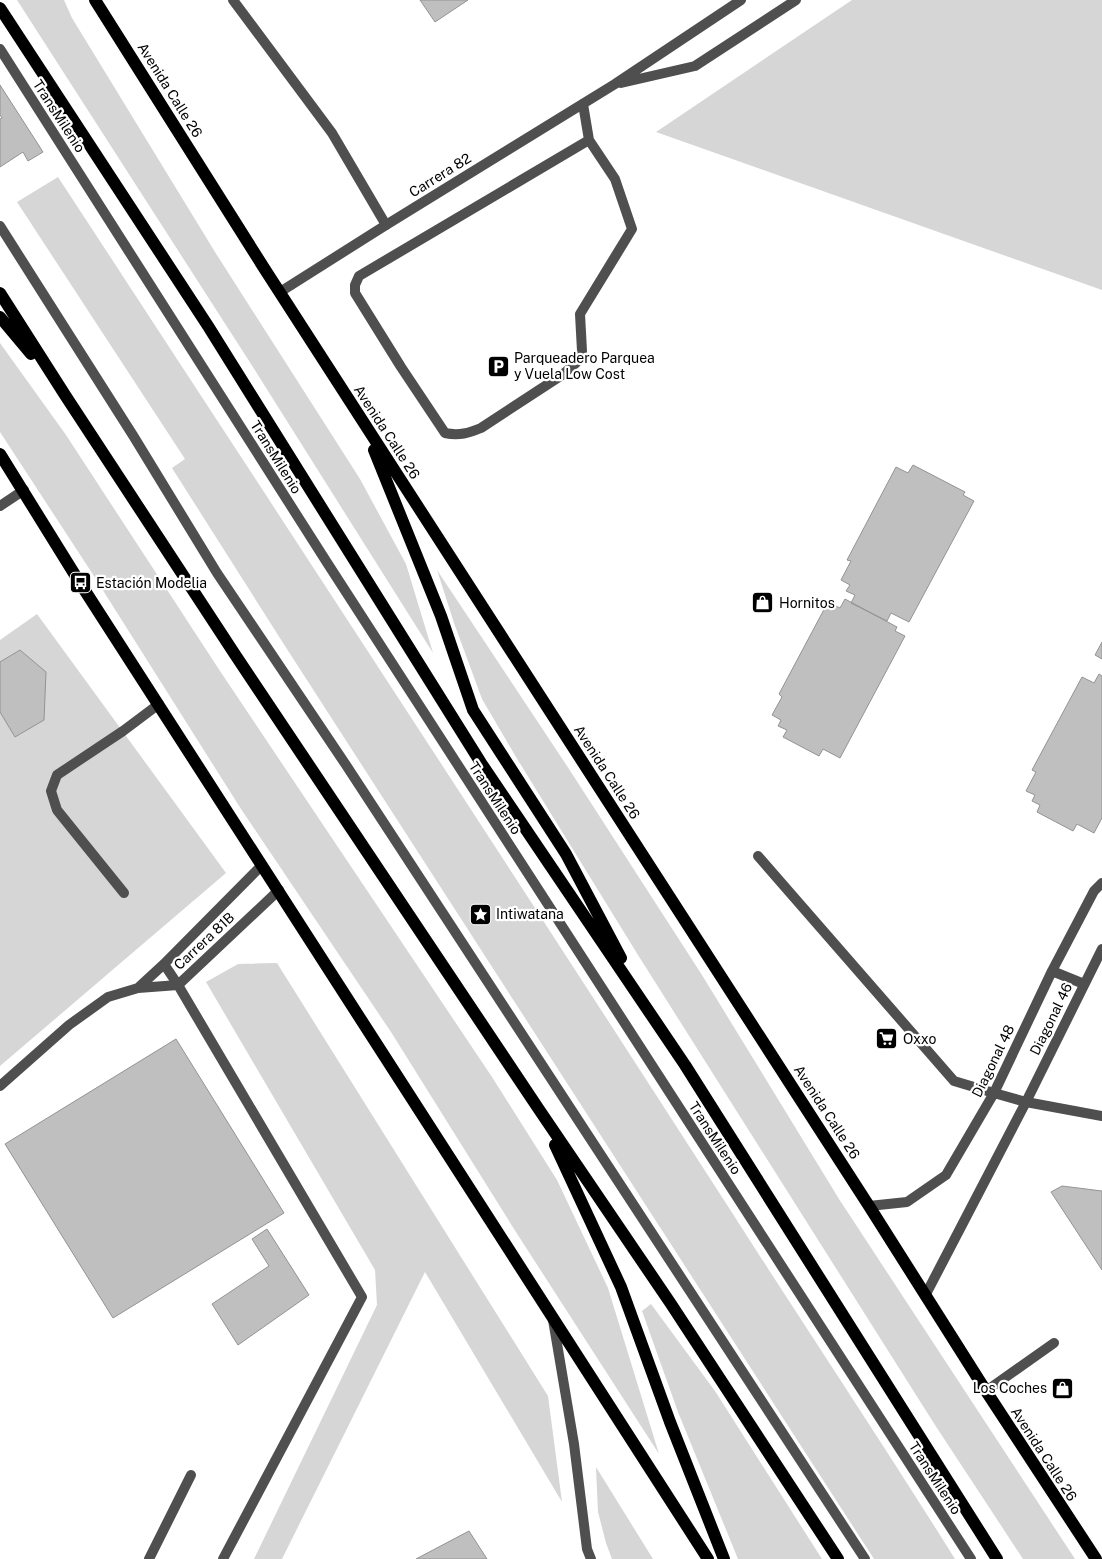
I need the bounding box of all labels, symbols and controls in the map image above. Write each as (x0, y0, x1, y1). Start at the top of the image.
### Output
street label: Avenida Calle 26 (134, 40, 206, 140)
street label: TransMilenio (30, 77, 88, 155)
street label: Carrera 82 (406, 150, 474, 200)
place label: Parqueadero Parquea y Vuela Low Cost (514, 350, 655, 382)
parking icon: Parqueadero Parquea y Vuela Low Cost (486, 354, 510, 378)
street label: Avenida Calle 26 (351, 382, 423, 482)
street label: TransMilenio (247, 418, 305, 497)
bus stop icon: Estación Modelia (68, 571, 92, 595)
place label: Estación Modelia (96, 575, 207, 591)
shop icon: Hornitos (751, 591, 775, 615)
place label: Hornitos (779, 595, 835, 611)
street label: Avenida Calle 26 (571, 722, 643, 822)
street label: TransMilenio (466, 759, 524, 837)
place icon: Intiwatana (468, 902, 492, 926)
place label: Intiwatana (496, 906, 564, 922)
street label: Carrera 81B (171, 909, 237, 973)
street label: Diagonal 46 (1027, 980, 1075, 1058)
street label: Diagonal 48 (969, 1022, 1017, 1100)
supermarket icon: Oxxo (875, 1027, 899, 1051)
place label: Oxxo (903, 1031, 936, 1047)
street label: Avenida Calle 26 (791, 1062, 863, 1162)
street label: TransMilenio (686, 1099, 744, 1177)
shop icon: Los Coches (1051, 1376, 1075, 1400)
place label: Los Coches (973, 1380, 1047, 1396)
street label: Avenida Calle 26 (1008, 1404, 1080, 1504)
street label: TransMilenio (906, 1439, 964, 1517)

